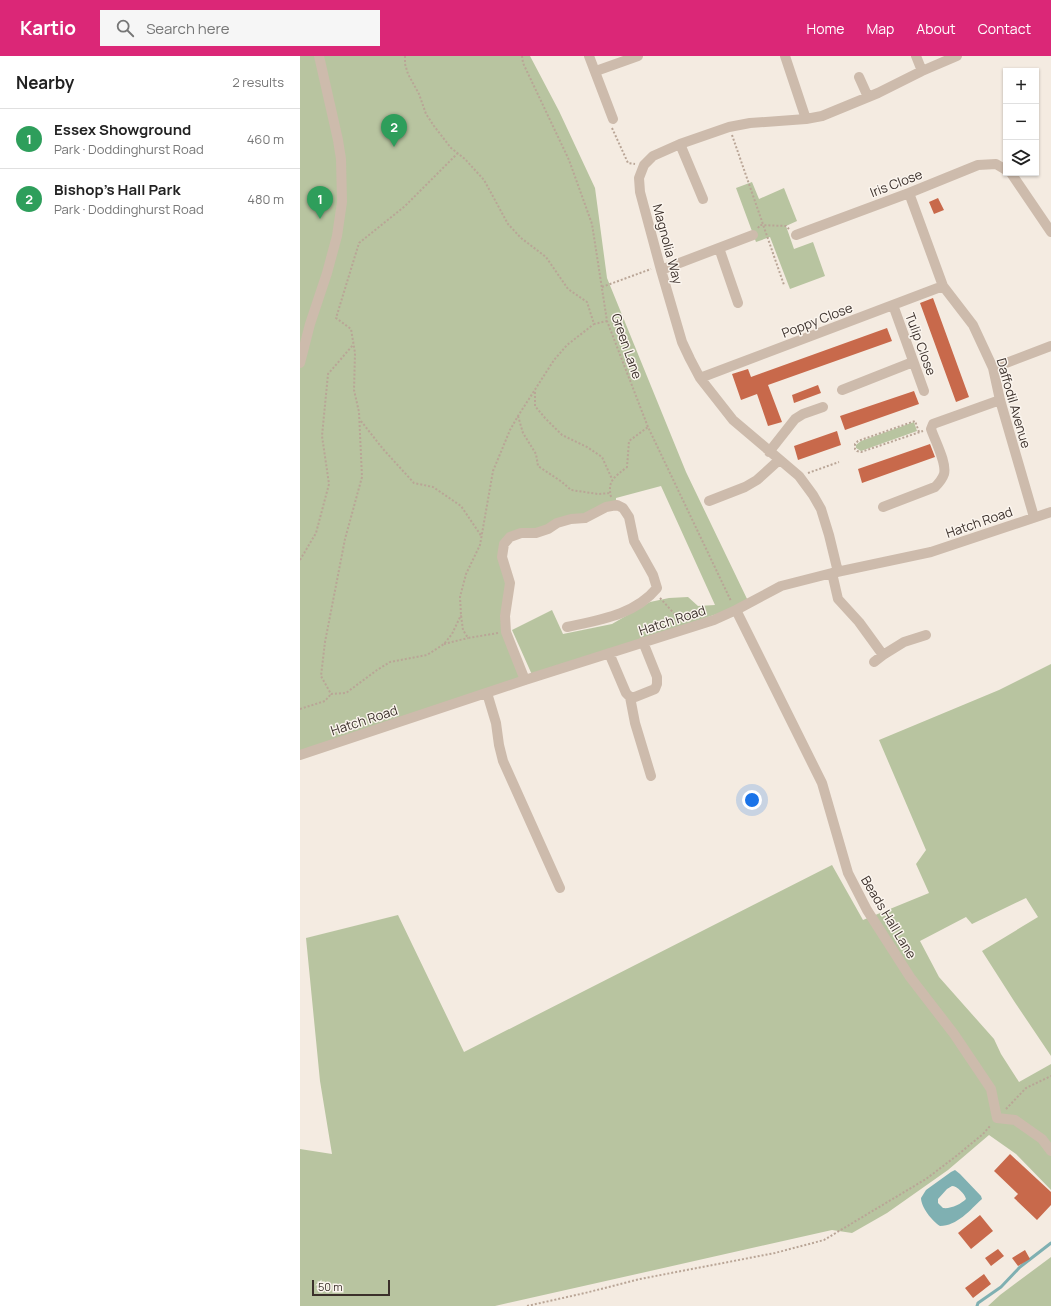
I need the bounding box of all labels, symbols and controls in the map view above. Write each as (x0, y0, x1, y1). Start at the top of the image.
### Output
search box (100, 10, 380, 46)
text: Kartio (20, 15, 76, 41)
icon: search (114, 17, 136, 39)
text: Search here (146, 18, 230, 39)
text: Home (807, 19, 844, 38)
text: Map (866, 19, 894, 38)
text: About (916, 19, 956, 38)
text: Contact (978, 19, 1031, 38)
map controls (1003, 68, 1039, 176)
button: + (1003, 68, 1039, 104)
text: Nearby (16, 71, 74, 94)
text: 2 results (232, 73, 284, 91)
button: − (1003, 104, 1039, 140)
pin: 2 (381, 114, 407, 147)
text: Essex Showground (54, 119, 191, 140)
text: 1 (26, 130, 32, 148)
text: 460 m (247, 130, 284, 148)
text: Park · Doddinghurst Road (54, 140, 204, 158)
button: layers (1003, 140, 1039, 176)
street label: Iris Close (867, 165, 925, 201)
text: Bishop's Hall Park (54, 179, 181, 200)
pin: 1 (307, 186, 333, 219)
text: 2 (25, 190, 33, 208)
text: 480 m (247, 190, 284, 208)
text: Park · Doddinghurst Road (54, 200, 204, 218)
street label: Magnolia Way (649, 202, 687, 286)
street label: Poppy Close (779, 298, 855, 342)
street label: Tulip Close (901, 310, 941, 378)
street label: Green Lane (607, 311, 647, 382)
street label: Daffodil Avenue (993, 356, 1036, 451)
street label: Hatch Road (943, 502, 1015, 542)
street label: Hatch Road (636, 601, 708, 639)
street label: Hatch Road (328, 701, 400, 739)
your location (742, 790, 762, 810)
street label: Beads Hall Lane (857, 872, 921, 962)
scale bar (312, 1278, 390, 1297)
text: 50 m (318, 1279, 343, 1294)

